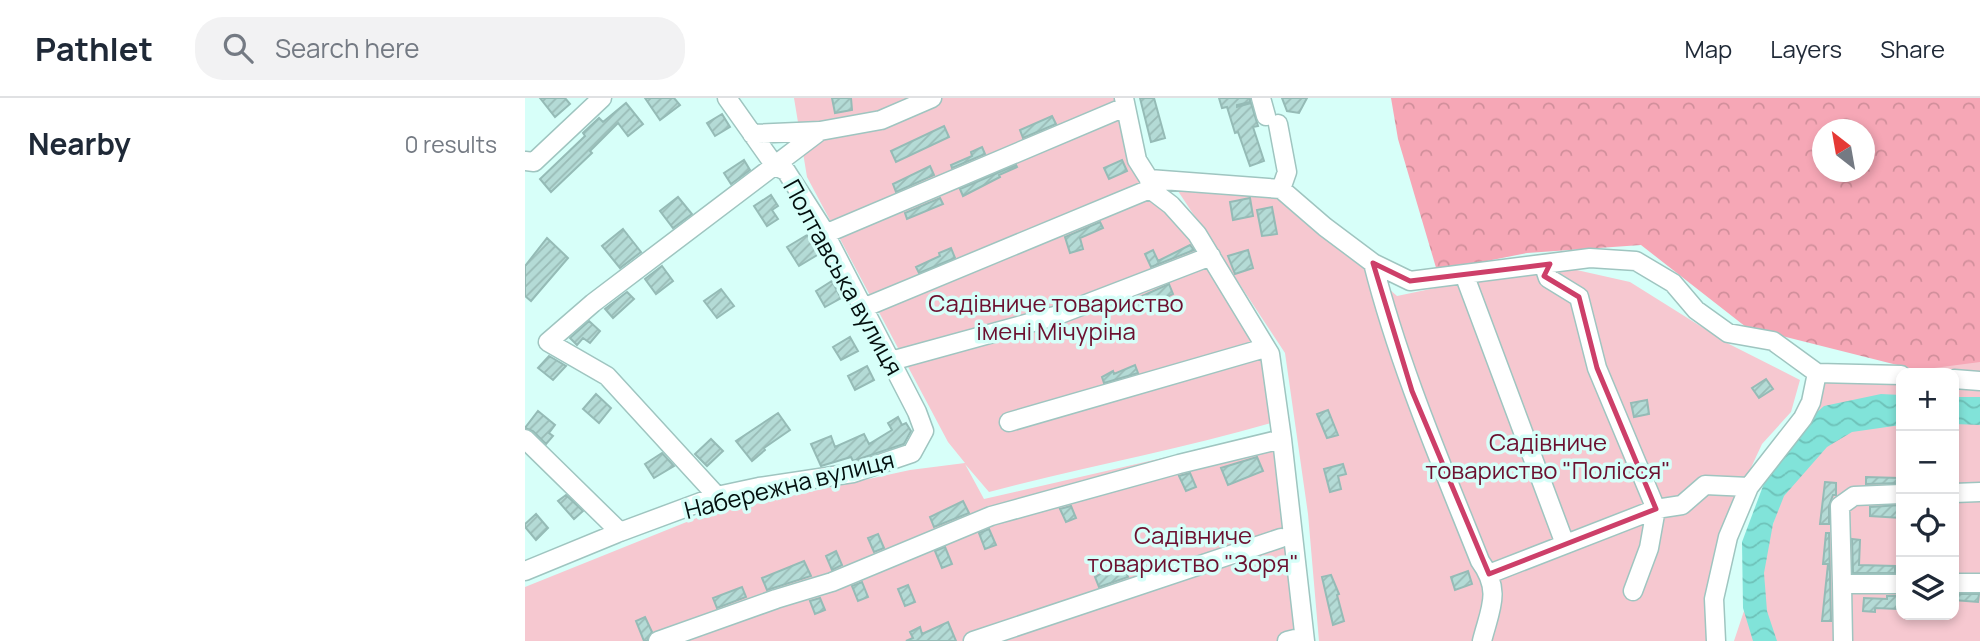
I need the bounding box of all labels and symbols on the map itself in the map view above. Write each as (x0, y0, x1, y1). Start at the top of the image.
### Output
north arrow (1812, 119, 1875, 182)
street label: Полтавська вулиця (776, 173, 912, 381)
park label: Садівниче товариство імені Мічуріна (928, 286, 1184, 347)
park label: Садівниче товариство "Полісся" (1425, 425, 1671, 486)
street label: Набережна вулиця (681, 442, 897, 526)
park label: Садівниче товариство "Зоря" (1087, 518, 1299, 579)

